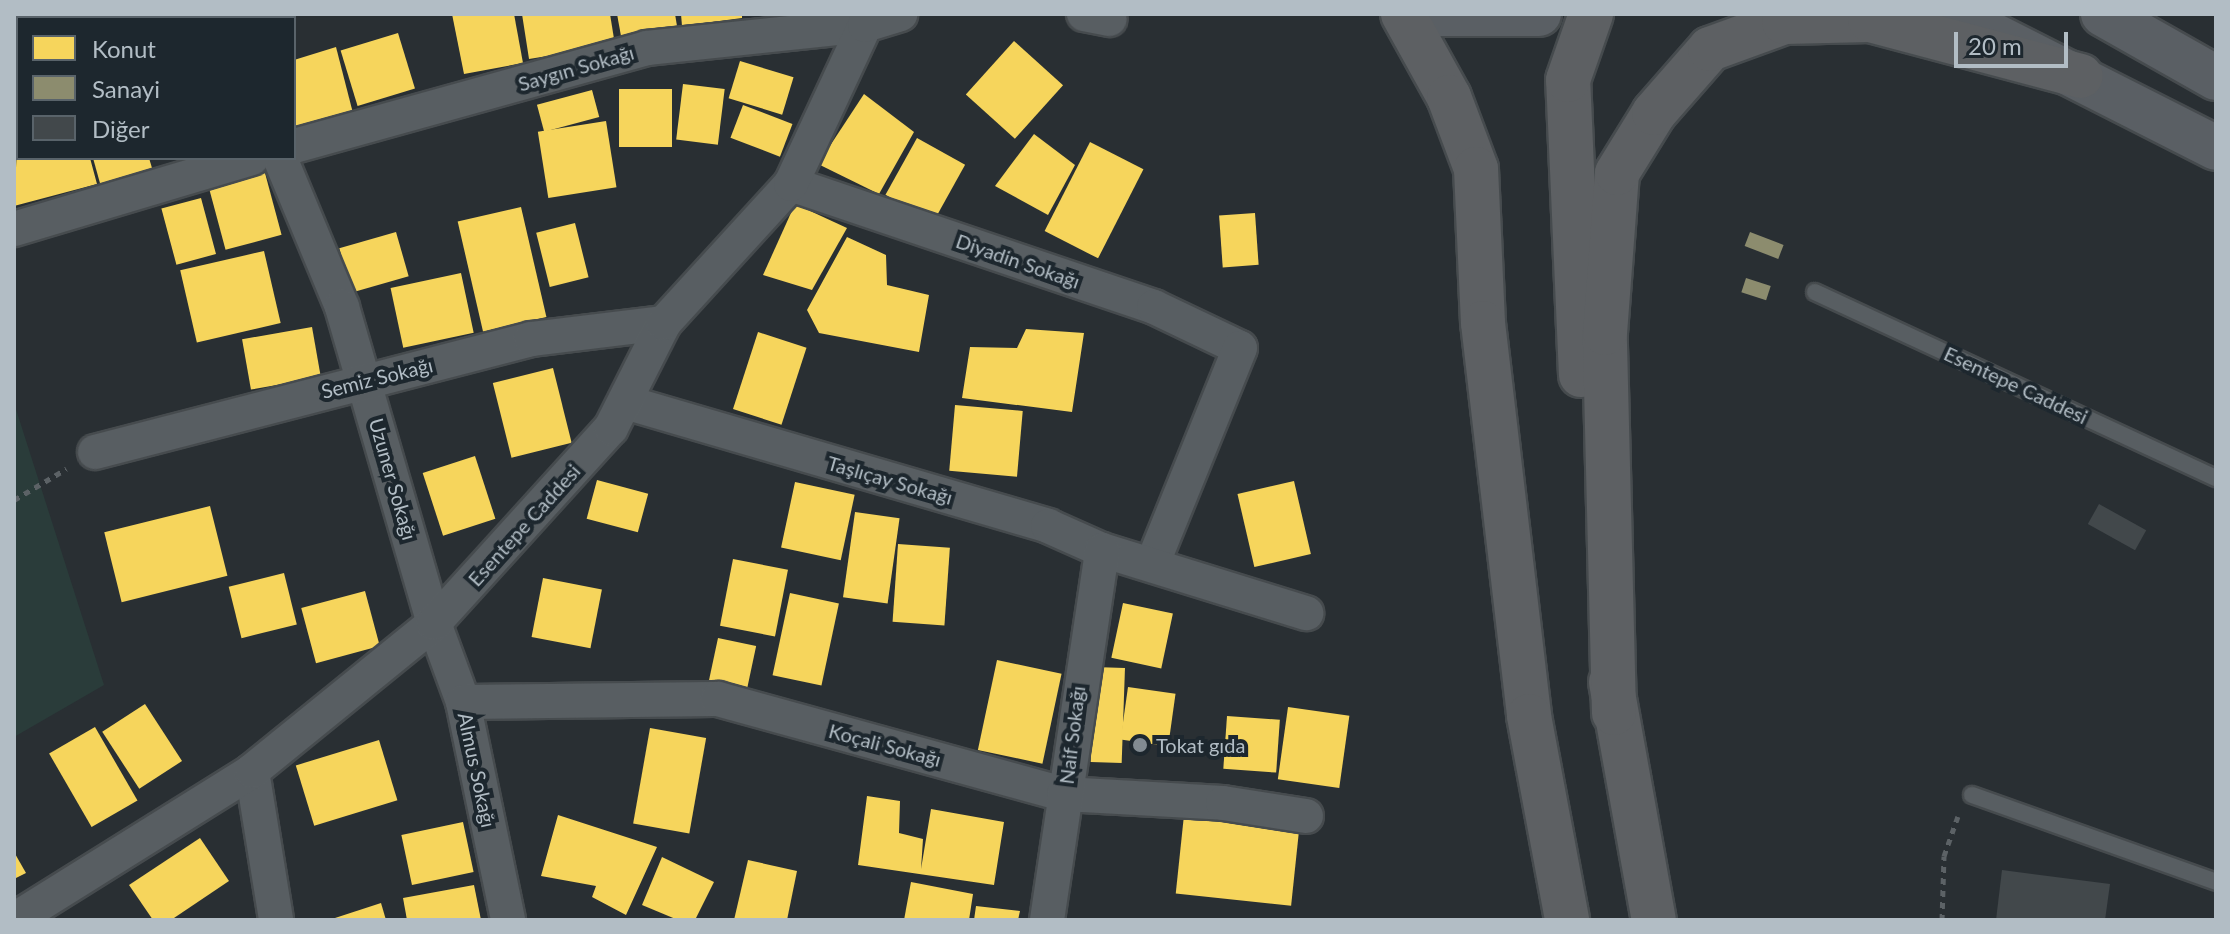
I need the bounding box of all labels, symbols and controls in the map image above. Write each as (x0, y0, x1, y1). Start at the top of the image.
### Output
legend (16, 16, 296, 160)
scale bar (1958, 16, 2072, 66)
text: 20 m (1968, 31, 2022, 60)
text: Konut (92, 34, 156, 63)
street label: Saygın Sokağı (515, 40, 637, 96)
text: Sanayi (92, 74, 160, 103)
text: Diğer (92, 114, 149, 143)
street label: Diyadin Sokağı (953, 229, 1083, 293)
street label: Esentepe Caddesi (1940, 341, 2092, 429)
street label: Semiz Sokağı (319, 353, 435, 403)
street label: Uzuner Sokağı (364, 415, 422, 543)
street label: Taşlıçay Sokağı (824, 451, 956, 509)
street label: Esentepe Caddesi (463, 459, 585, 591)
street label: Naif Sokağı (1054, 684, 1090, 786)
street label: Almus Sokağı (453, 710, 501, 830)
street label: Koçali Sokağı (826, 718, 944, 772)
place label: Tokat gıda (1156, 733, 1245, 757)
marker: Tokat gıda (1131, 736, 1149, 754)

